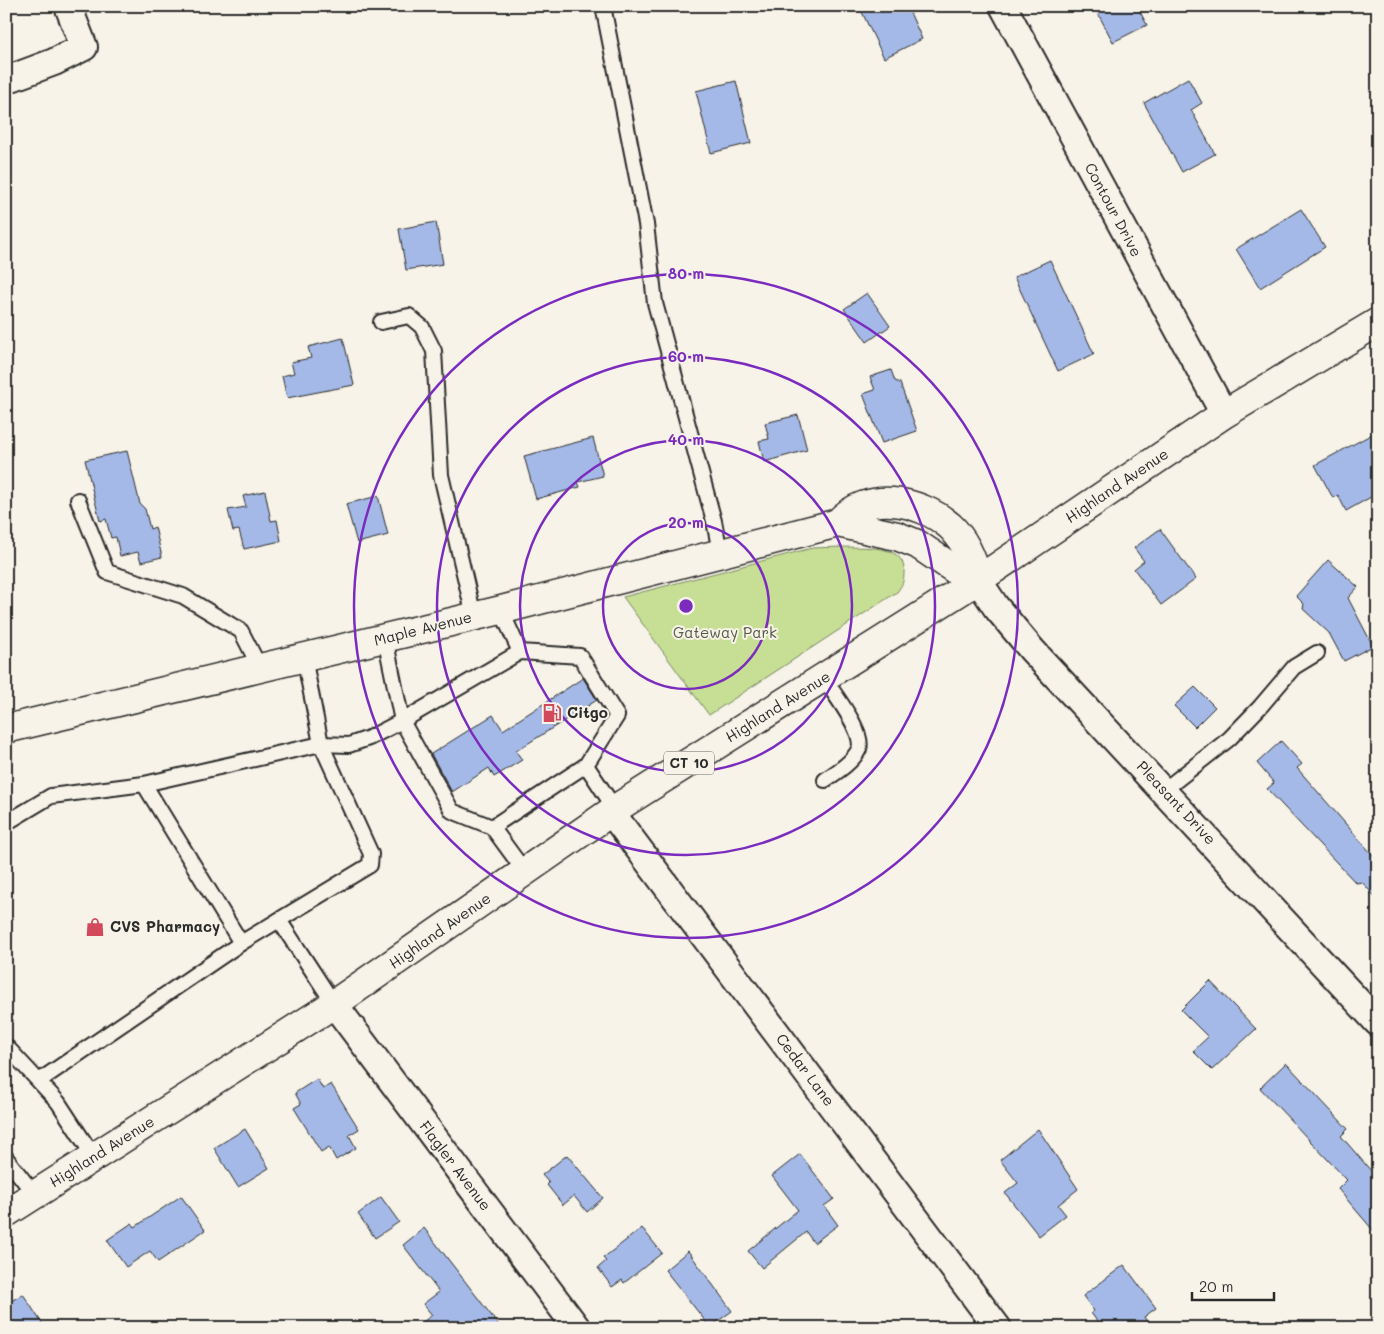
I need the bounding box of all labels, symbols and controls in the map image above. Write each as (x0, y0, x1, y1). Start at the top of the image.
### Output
street label: Contour Drive (1081, 159, 1147, 260)
text: 80 m (668, 263, 704, 283)
text: 60 m (668, 346, 704, 366)
text: 40 m (668, 429, 704, 449)
street label: Highland Avenue (1061, 443, 1172, 527)
text: 20 m (668, 512, 704, 532)
centre of rings (677, 597, 695, 615)
street label: Maple Avenue (372, 606, 474, 650)
park label: Gateway Park (673, 622, 777, 642)
street label: Highland Avenue (721, 666, 834, 746)
fuel station icon: Citgo (541, 702, 563, 724)
place label: Citgo (567, 702, 608, 722)
road number: CT 10 (664, 751, 714, 774)
street label: Pleasant Drive (1133, 756, 1221, 848)
street label: Highland Avenue (385, 888, 494, 973)
shop icon: CVS Pharmacy (84, 916, 106, 938)
place label: CVS Pharmacy (110, 916, 220, 936)
street label: Cedar Lane (772, 1029, 840, 1110)
street label: Highland Avenue (45, 1111, 158, 1191)
street label: Flagler Avenue (415, 1116, 496, 1214)
scale bar (1192, 1269, 1274, 1301)
text: 20 m (1199, 1276, 1233, 1296)

